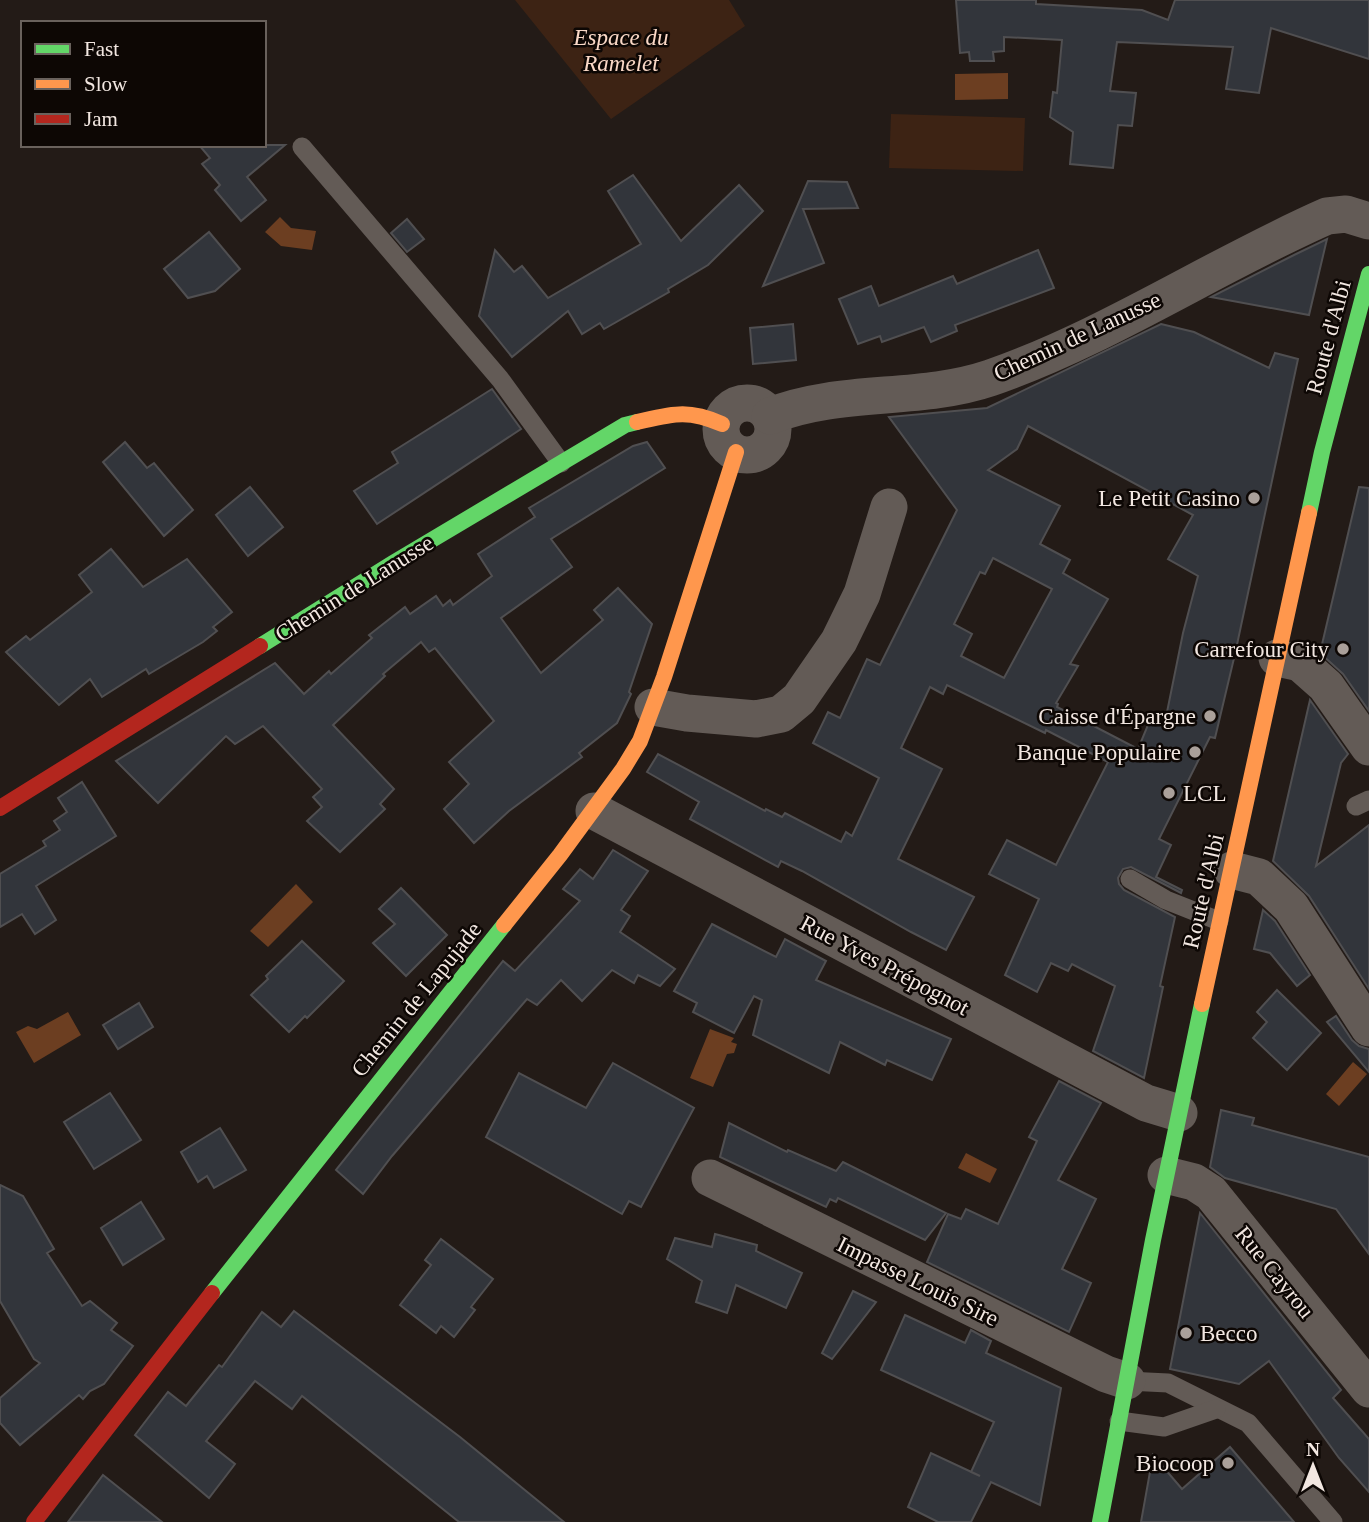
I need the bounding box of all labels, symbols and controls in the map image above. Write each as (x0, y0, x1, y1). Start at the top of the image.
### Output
legend (21, 21, 266, 147)
park label: Espace du Ramelet (572, 25, 669, 76)
text: Fast (84, 37, 119, 61)
text: Slow (84, 72, 128, 96)
text: Jam (84, 107, 118, 131)
street label: Route d'Albi (1301, 277, 1356, 397)
street label: Chemin de Lanusse (990, 287, 1165, 386)
place label: Le Petit Casino (1098, 486, 1240, 511)
marker: Le Petit Casino (1246, 490, 1262, 506)
street label: Chemin de Lanusse (271, 530, 438, 647)
place label: Carrefour City (1194, 637, 1330, 662)
marker: Carrefour City (1335, 641, 1351, 657)
place label: Caisse d'Épargne (1038, 704, 1196, 729)
marker: Caisse d'Épargne (1202, 708, 1218, 724)
place label: Banque Populaire (1017, 740, 1181, 765)
marker: Banque Populaire (1187, 744, 1203, 760)
place label: LCL (1183, 781, 1226, 806)
marker: LCL (1161, 785, 1177, 801)
street label: Route d'Albi (1178, 831, 1229, 951)
street label: Rue Yves Prépognot (796, 910, 974, 1021)
street label: Chemin de Lapujade (346, 917, 486, 1082)
street label: Rue Cayrou (1230, 1222, 1319, 1324)
street label: Impasse Louis Sire (833, 1232, 1002, 1331)
place label: Becco (1200, 1321, 1257, 1346)
marker: Becco (1178, 1325, 1194, 1341)
north arrow (1278, 1431, 1348, 1501)
text: N (1306, 1439, 1320, 1460)
place label: Biocoop (1136, 1451, 1214, 1476)
marker: Biocoop (1220, 1455, 1236, 1471)

